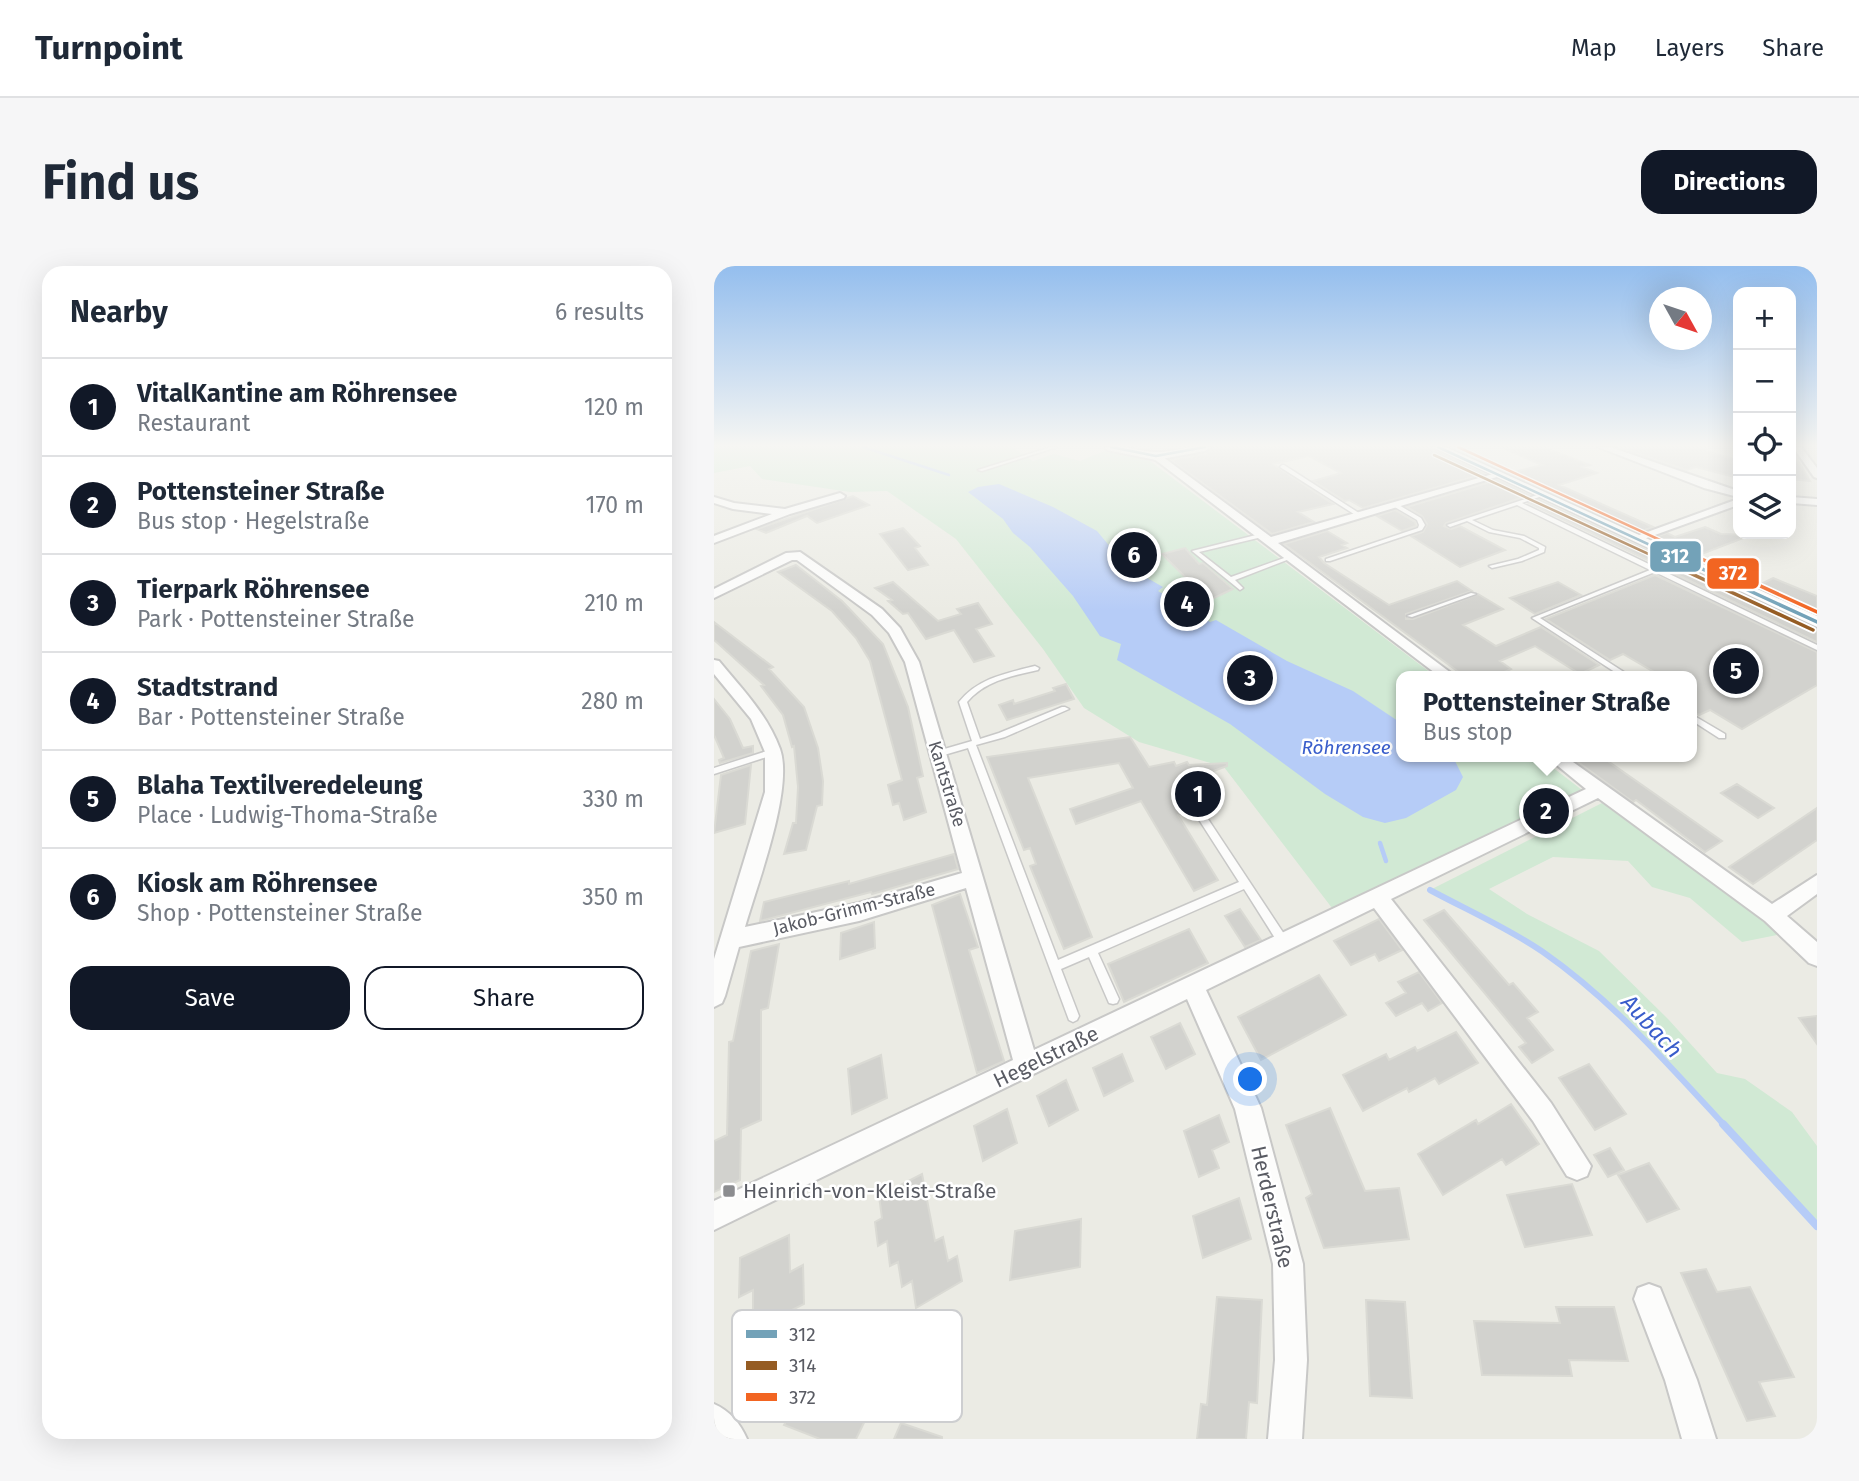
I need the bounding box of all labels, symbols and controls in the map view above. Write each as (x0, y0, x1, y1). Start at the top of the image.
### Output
text: Turnpoint (35, 28, 183, 68)
text: Map (1571, 34, 1617, 62)
text: Layers (1655, 34, 1724, 62)
text: Share (1762, 34, 1824, 62)
button: Directions (1641, 150, 1817, 214)
text: Find us (42, 153, 199, 212)
north arrow (1649, 287, 1712, 350)
map controls (1733, 287, 1796, 539)
button: + (1733, 287, 1796, 350)
text: Nearby (70, 294, 168, 330)
text: 6 results (555, 298, 644, 326)
button: − (1733, 350, 1796, 413)
text: VitalKantine am Röhrensee (137, 378, 457, 409)
text: 1 (88, 393, 98, 421)
text: 120 m (584, 393, 644, 421)
text: Restaurant (137, 409, 250, 437)
button: locate (1733, 413, 1796, 476)
text: Pottensteiner Straße (137, 476, 385, 507)
button: layers (1733, 476, 1796, 539)
text: 2 (87, 491, 99, 519)
text: 170 m (585, 491, 644, 519)
text: Bus stop · Hegelstraße (137, 507, 370, 535)
pin: 6 (1111, 529, 1157, 581)
line badge: 312 (1649, 540, 1702, 573)
text: 312 (1660, 545, 1689, 568)
line badge: 372 (1706, 557, 1760, 590)
text: 372 (1718, 562, 1747, 585)
text: Tierpark Röhrensee (137, 574, 370, 605)
pin: 4 (1164, 578, 1210, 630)
text: 3 (87, 589, 99, 617)
text: 210 m (585, 589, 644, 617)
text: Park · Pottensteiner Straße (137, 605, 415, 633)
pin: 5 (1713, 645, 1759, 697)
pin: 3 (1227, 652, 1273, 704)
popup (1396, 671, 1697, 762)
text: Stadtstrand (137, 672, 278, 703)
text: 4 (87, 687, 100, 715)
text: 280 m (581, 687, 644, 715)
text: Pottensteiner Straße (1423, 687, 1670, 718)
text: Bar · Pottensteiner Straße (137, 703, 405, 731)
text: Bus stop (1423, 718, 1513, 746)
water label: Röhrensee (1302, 736, 1391, 759)
street label: Kantstraße (923, 738, 971, 830)
pin: 1 (1175, 768, 1221, 820)
text: Blaha Textilveredeleung (137, 770, 423, 801)
text: 5 (87, 785, 99, 813)
text: 330 m (582, 785, 644, 813)
pin: 2 (1523, 785, 1569, 837)
text: Place · Ludwig-Thoma-Straße (137, 801, 438, 829)
text: Kiosk am Röhrensee (137, 868, 378, 899)
street label: Jakob-Grimm-Straße (771, 878, 937, 940)
text: 6 (87, 883, 99, 911)
text: 350 m (582, 883, 644, 911)
text: Shop · Pottensteiner Straße (137, 899, 423, 927)
button: Save (70, 966, 350, 1030)
button: Share (364, 966, 644, 1030)
water label: Aubach (1615, 988, 1688, 1064)
street label: Hegelstraße (989, 1020, 1103, 1094)
your location (1233, 1062, 1267, 1096)
street label: Herderstraße (1245, 1143, 1299, 1271)
place label: Heinrich-von-Kleist-Straße (743, 1178, 997, 1204)
marker: Heinrich-von-Kleist-Straße (721, 1183, 737, 1199)
legend (732, 1310, 962, 1422)
text: 312 (789, 1323, 816, 1346)
text: 314 (789, 1354, 816, 1377)
text: 372 (789, 1386, 816, 1409)

